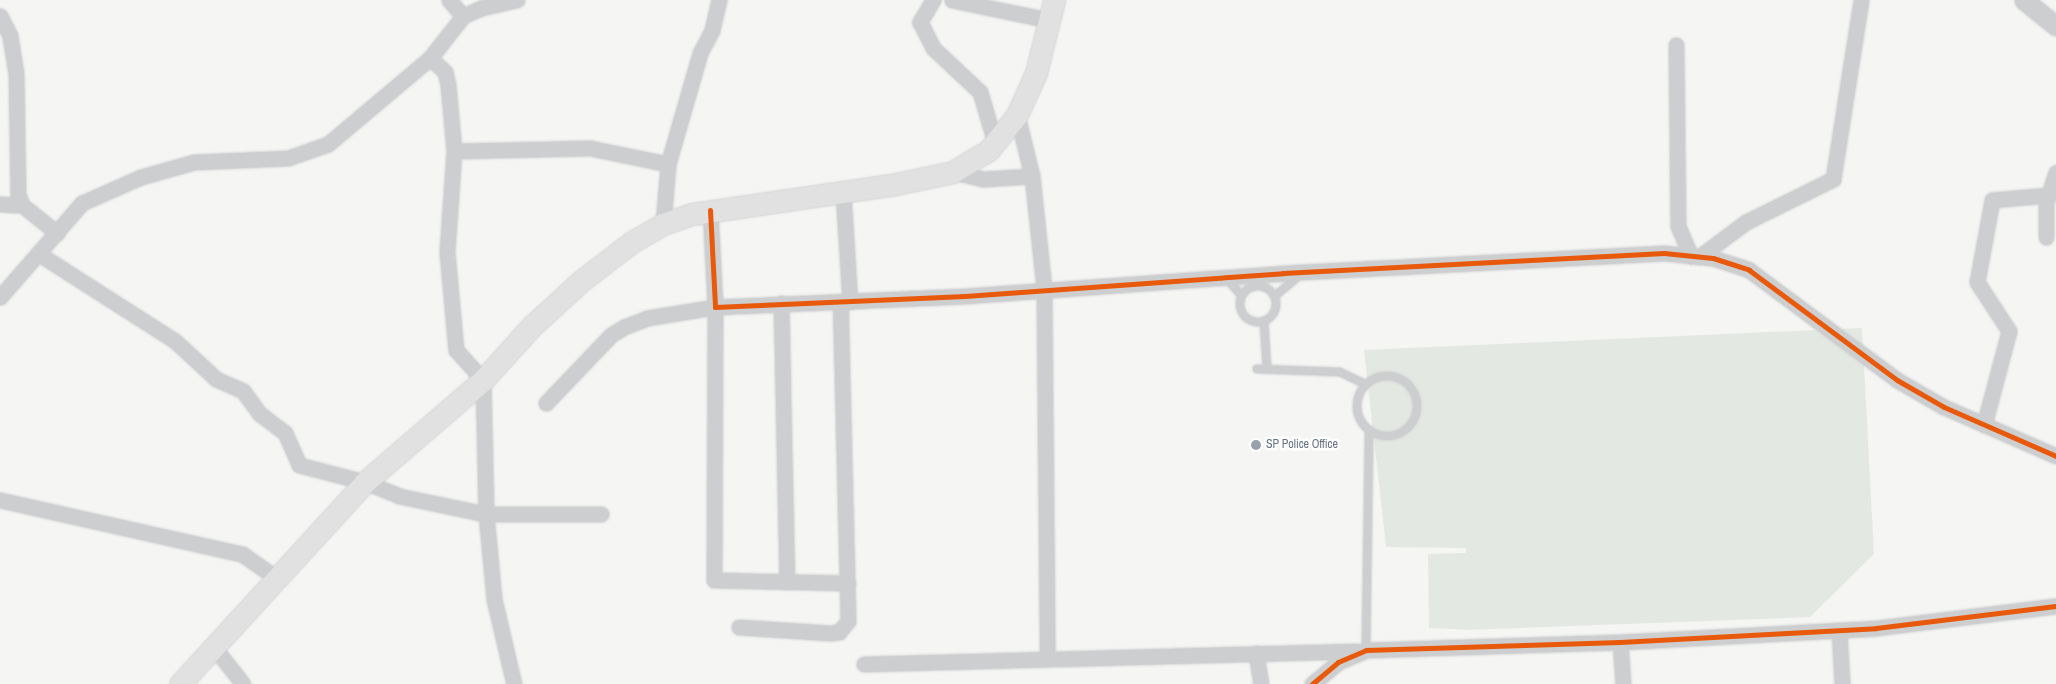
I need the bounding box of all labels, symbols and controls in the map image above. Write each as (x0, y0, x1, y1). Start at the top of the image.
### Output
place label: SP Police Office (1266, 438, 1338, 452)
marker: SP Police Office (1250, 439, 1262, 451)

